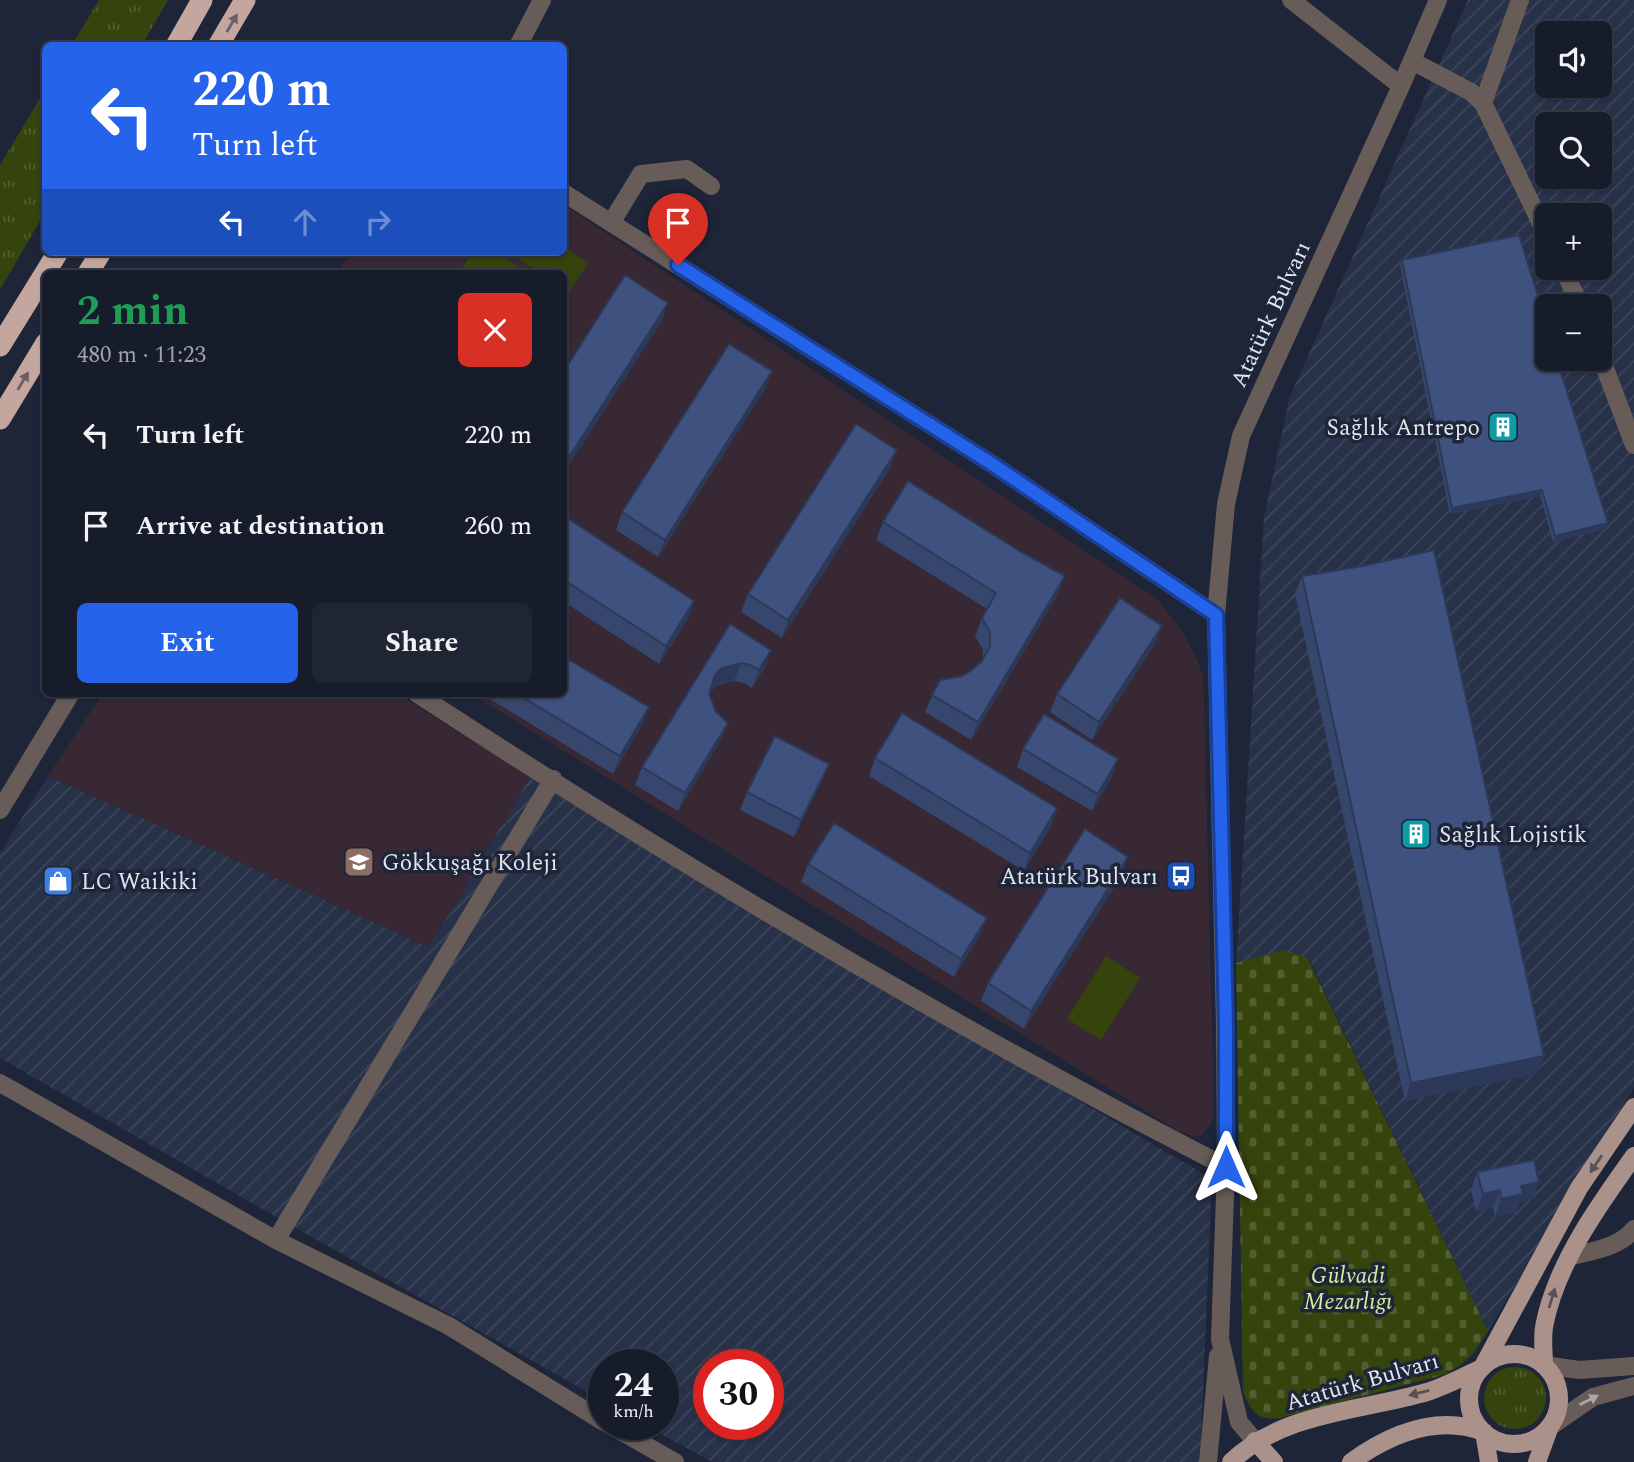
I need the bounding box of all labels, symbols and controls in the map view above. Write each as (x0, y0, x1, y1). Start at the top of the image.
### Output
one-way arrow (225, 13, 238, 32)
map controls (1535, 21, 1612, 371)
button: sound (1535, 21, 1612, 98)
text: 220 m (192, 53, 331, 128)
icon: left (77, 70, 168, 161)
button: search (1535, 112, 1612, 189)
text: Turn left (192, 121, 318, 170)
pin (648, 193, 708, 265)
icon: left (213, 203, 251, 241)
icon: ahead (286, 203, 324, 241)
icon: right (359, 203, 397, 241)
button: + (1535, 203, 1612, 280)
icon: arrive (659, 204, 697, 242)
street label: Atatürk Bulvarı (1222, 236, 1321, 394)
text: 2 min (77, 280, 189, 343)
button: close (458, 293, 532, 367)
button: − (1535, 294, 1612, 371)
text: 480 m · 11:23 (77, 338, 206, 373)
one-way arrow (17, 372, 29, 391)
building icon: Sağlık Antrepo (1486, 410, 1520, 444)
place label: Sağlık Antrepo (1326, 411, 1480, 446)
text: Turn left (136, 415, 244, 455)
text: 220 m (464, 415, 532, 455)
icon: left (77, 416, 115, 454)
text: Arrive at destination (136, 506, 385, 546)
text: 260 m (464, 506, 532, 546)
icon: arrive (77, 507, 115, 545)
button: Exit (77, 603, 298, 683)
button: Share (312, 603, 532, 683)
building icon: Sağlık Lojistik (1399, 817, 1433, 851)
place label: Sağlık Lojistik (1439, 818, 1587, 853)
school or university icon: Gökkuşağı Koleji (342, 845, 376, 879)
place label: Gökkuşağı Koleji (382, 846, 558, 881)
bus stop icon: Atatürk Bulvarı (1164, 859, 1198, 893)
place label: Atatürk Bulvarı (1000, 860, 1158, 895)
shop icon: LC Waikiki (41, 864, 75, 898)
place label: LC Waikiki (81, 865, 198, 900)
position arrow (1189, 1130, 1263, 1204)
one-way arrow (1589, 1155, 1603, 1173)
park label: Gülvadi Mezarlığı (1304, 1259, 1392, 1320)
one-way arrow (1547, 1288, 1557, 1309)
street label: Atatürk Bulvarı (1282, 1344, 1443, 1421)
speed limit sign: 30 (693, 1349, 784, 1440)
text: 24 (614, 1359, 653, 1412)
one-way arrow (1408, 1389, 1429, 1399)
one-way arrow (1580, 1394, 1600, 1406)
text: km/h (613, 1398, 654, 1425)

